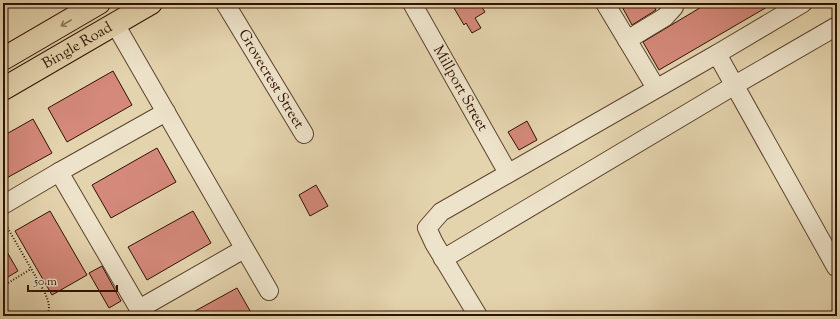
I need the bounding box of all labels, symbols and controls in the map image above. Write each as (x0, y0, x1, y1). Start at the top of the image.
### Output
street label: Bingle Road (38, 17, 117, 74)
one-way arrow (60, 19, 72, 27)
street label: Grovecrest Street (233, 26, 309, 133)
street label: Millport Street (428, 42, 493, 135)
scale bar (28, 267, 117, 293)
text: 50 m (33, 273, 57, 291)

